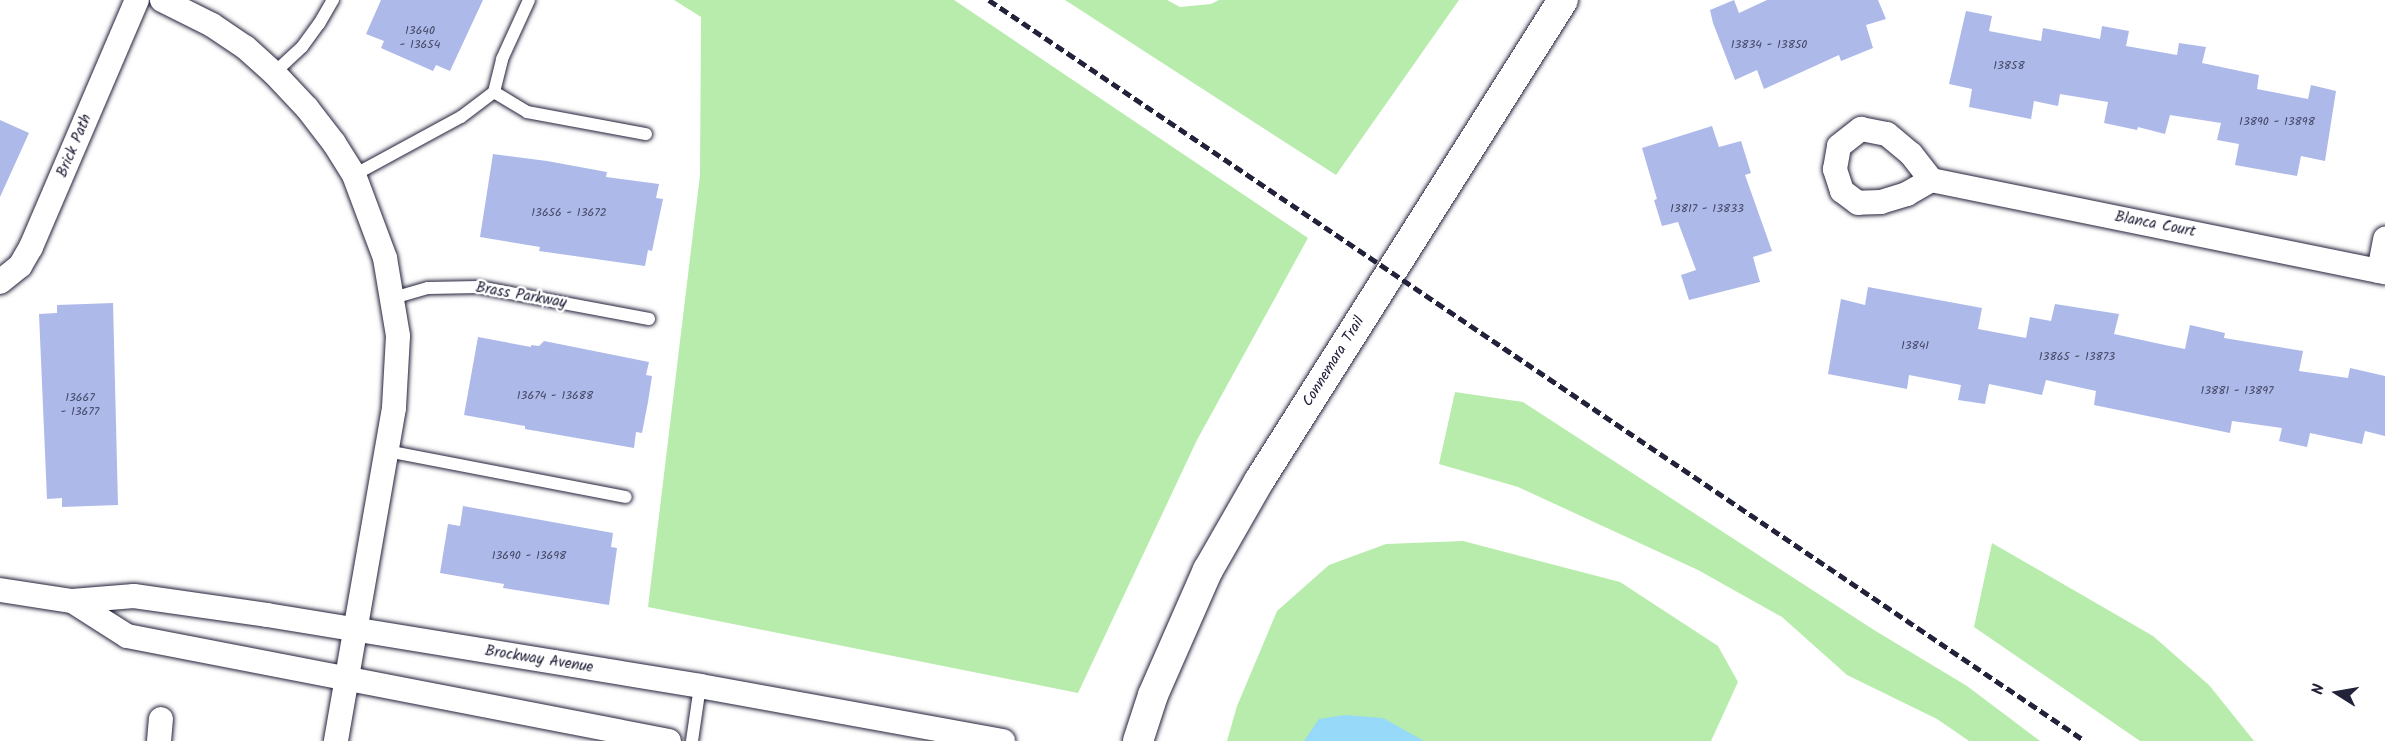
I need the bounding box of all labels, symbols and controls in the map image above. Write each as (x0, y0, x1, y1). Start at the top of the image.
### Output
house number: 13640 - 13654 (400, 24, 440, 52)
house number: 13834 - 13850 (1731, 38, 1807, 52)
house number: 13858 (1993, 59, 2025, 73)
street label: Brick Path (54, 112, 96, 180)
house number: 13890 - 13898 (2239, 115, 2315, 129)
house number: 13817 - 13833 (1670, 202, 1744, 216)
house number: 13656 - 13672 (531, 206, 607, 220)
street label: Blanca Court (2113, 208, 2197, 242)
street label: Brass Parkway (474, 279, 568, 313)
street label: Connemara Trail (1299, 314, 1369, 410)
house number: 13841 (1901, 339, 1929, 353)
house number: 13865 - 13873 (2039, 350, 2115, 364)
house number: 13881 - 13897 (2200, 384, 2274, 398)
house number: 13674 - 13688 (517, 389, 593, 403)
house number: 13667 - 13677 (61, 391, 99, 419)
house number: 13690 - 13698 (492, 549, 566, 563)
street label: Brockway Avenue (484, 643, 594, 677)
north arrow (2307, 663, 2367, 723)
text: N (2306, 682, 2332, 697)

